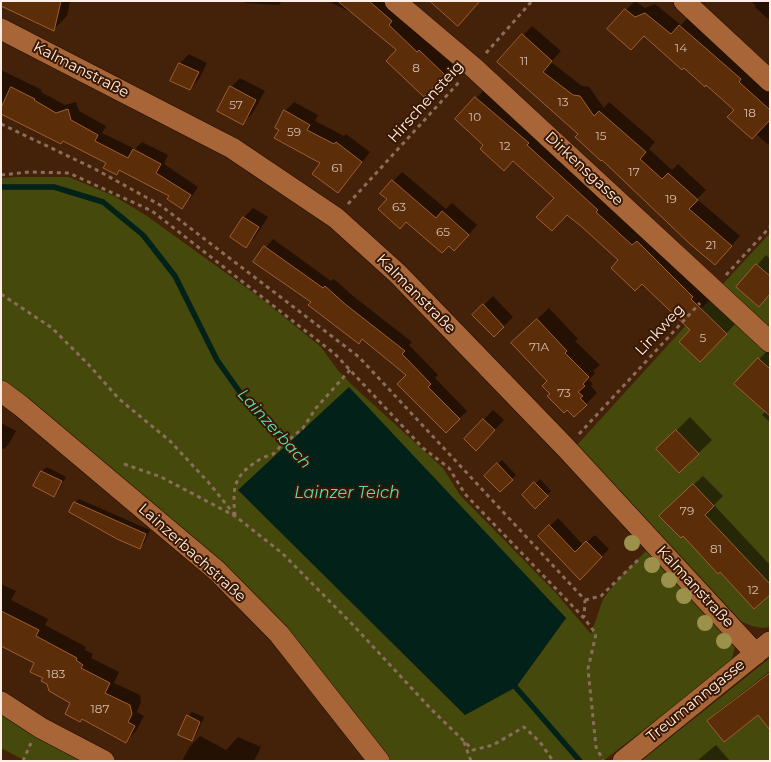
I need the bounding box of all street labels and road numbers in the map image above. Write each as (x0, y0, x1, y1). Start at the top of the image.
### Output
street label: Kalmanstraße (30, 38, 132, 102)
street label: Hirschensteig (385, 57, 467, 147)
street label: Dirkensgasse (541, 128, 627, 210)
street label: Kalmanstraße (373, 251, 459, 337)
street label: Linkweg (632, 301, 688, 359)
street label: Lainzerbachstraße (135, 500, 249, 606)
street label: Kalmanstraße (653, 542, 737, 632)
street label: Treumanngasse (643, 656, 749, 746)

